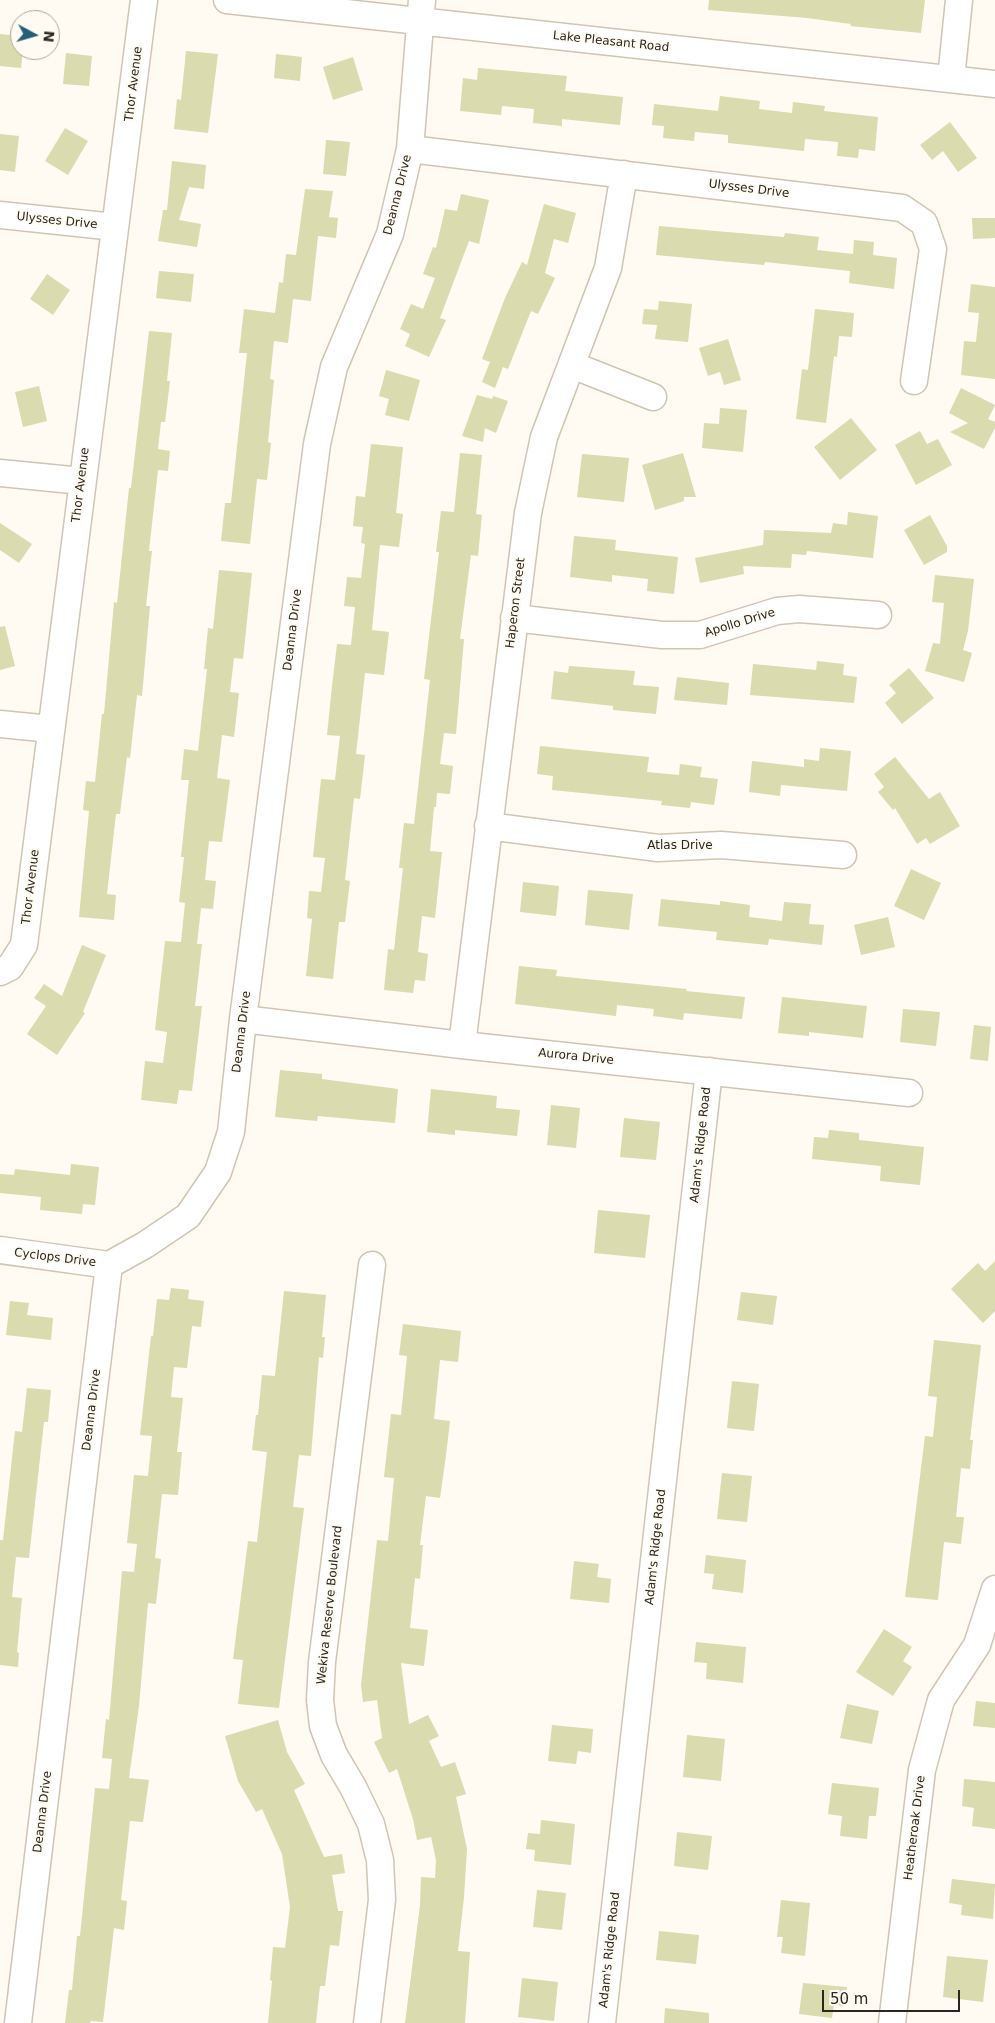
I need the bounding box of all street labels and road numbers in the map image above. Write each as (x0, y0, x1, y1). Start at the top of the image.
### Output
street label: Lake Pleasant Road (552, 29, 670, 55)
street label: Thor Avenue (122, 46, 146, 122)
street label: Deanna Drive (381, 153, 415, 237)
street label: Ulysses Drive (708, 177, 790, 201)
street label: Ulysses Drive (16, 210, 98, 232)
street label: Thor Avenue (69, 447, 93, 523)
street label: Haperon Street (503, 557, 529, 649)
street label: Deanna Drive (281, 588, 305, 672)
street label: Apollo Drive (703, 605, 777, 641)
street label: Atlas Drive (647, 839, 713, 853)
street label: Thor Avenue (19, 849, 43, 925)
street label: Deanna Drive (230, 990, 254, 1074)
street label: Aurora Drive (537, 1046, 615, 1068)
street label: Adam's Ridge Road (688, 1086, 714, 1204)
street label: Cyclops Drive (13, 1246, 97, 1270)
street label: Deanna Drive (80, 1368, 104, 1452)
street label: Adam's Ridge Road (643, 1488, 669, 1606)
street label: Wekiva Reserve Boulevard (314, 1525, 346, 1685)
street label: Deanna Drive (31, 1770, 55, 1854)
street label: Heatheroak Drive (901, 1775, 929, 1881)
street label: Adam's Ridge Road (597, 1891, 623, 2009)

